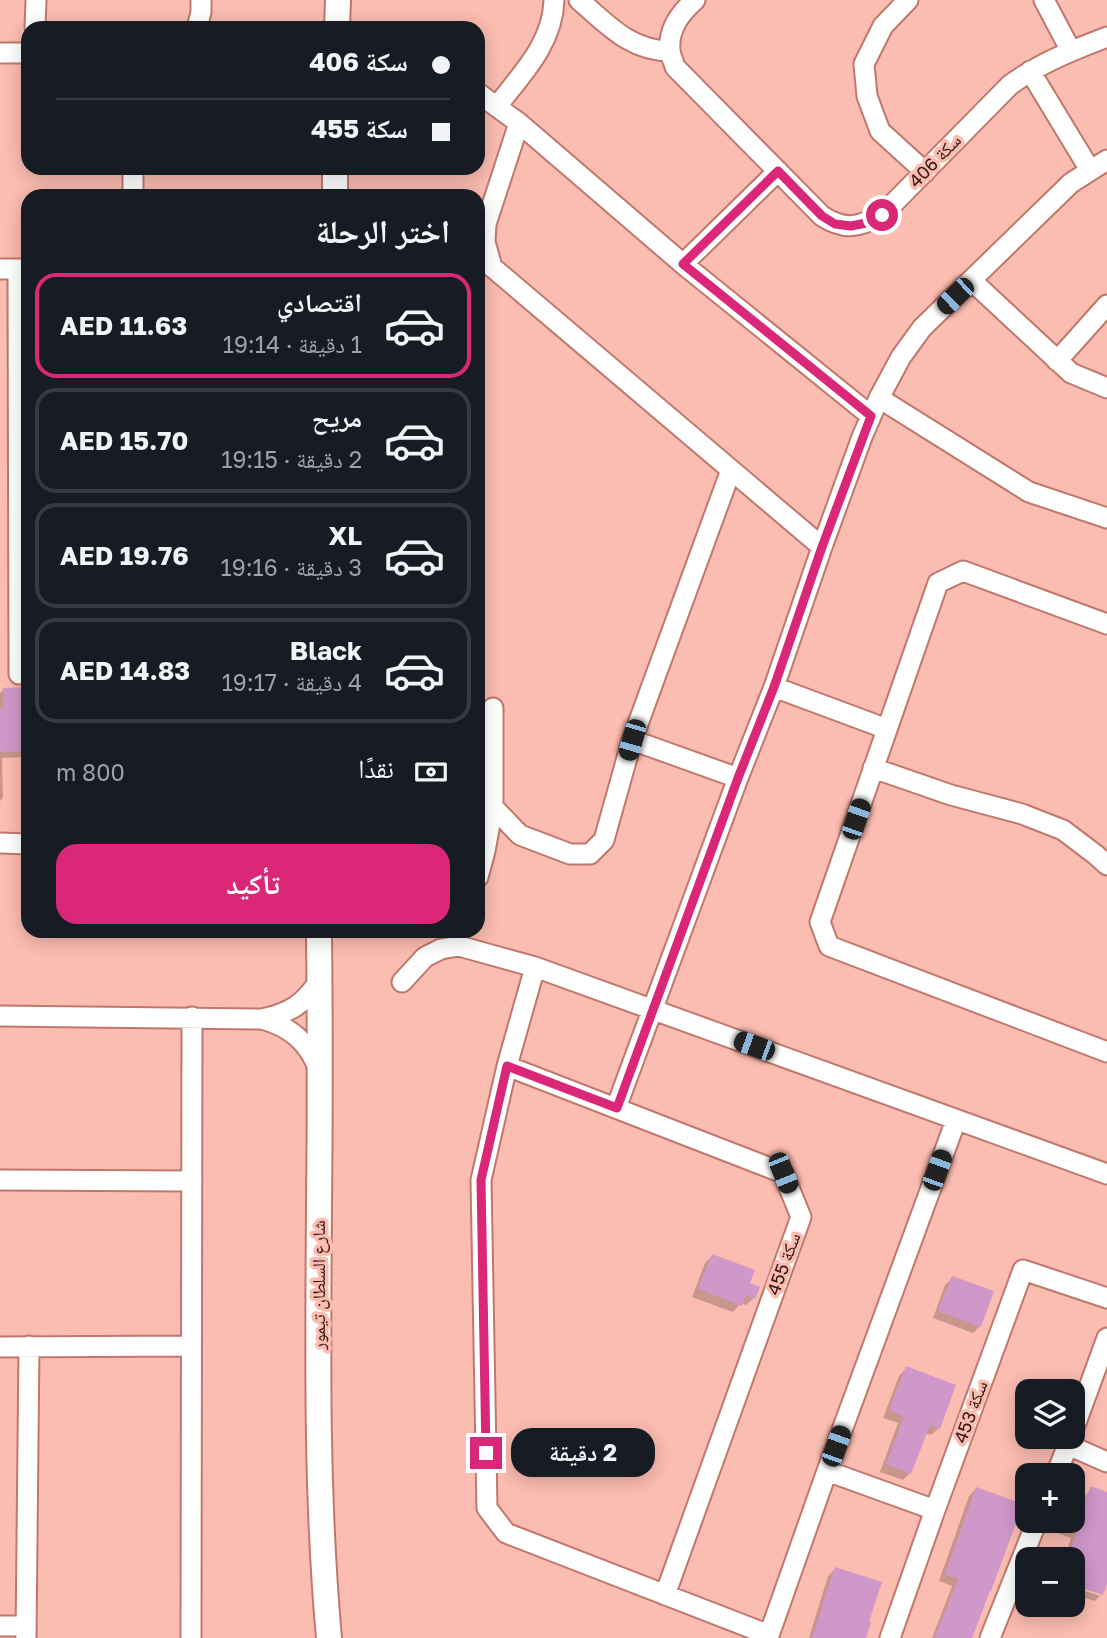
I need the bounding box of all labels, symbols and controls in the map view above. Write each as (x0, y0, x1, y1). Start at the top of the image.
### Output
text: سكة 406 (309, 46, 408, 77)
text: سكة 455 (311, 113, 408, 144)
street label: سكة 406 (904, 129, 965, 192)
route start (866, 199, 898, 231)
text: اختر الرحلة (316, 212, 450, 250)
car (933, 274, 978, 318)
text: اقتصادي (277, 287, 362, 318)
icon: car (383, 294, 446, 357)
text: AED 11.63 (60, 310, 187, 341)
text: 1 دقيقة · 19:14 (223, 330, 362, 358)
text: مريح (312, 402, 362, 433)
icon: car (383, 409, 446, 472)
text: AED 15.70 (60, 425, 188, 456)
text: 2 دقيقة · 19:15 (221, 445, 362, 473)
text: XL (328, 520, 362, 551)
icon: car (383, 524, 446, 587)
text: AED 19.76 (60, 540, 189, 571)
text: 3 دقيقة · 19:16 (221, 553, 362, 581)
text: Black (290, 635, 362, 666)
icon: car (383, 639, 446, 702)
text: AED 14.83 (60, 655, 190, 686)
text: 4 دقيقة · 19:17 (222, 668, 362, 696)
car (617, 717, 648, 763)
text: نقدًا (358, 753, 394, 784)
icon: cash (412, 753, 450, 791)
text: 800 m (56, 758, 125, 786)
car (840, 796, 873, 842)
button: تأكيد (56, 844, 450, 924)
car (731, 1029, 778, 1063)
car (920, 1147, 955, 1193)
car (766, 1150, 801, 1196)
street label: شارع السلطان تيمور (307, 1220, 330, 1351)
street label: سكة 455 (762, 1230, 804, 1298)
street label: سكة 453 (949, 1377, 991, 1446)
map controls (1015, 1379, 1085, 1617)
button: layers (1015, 1379, 1085, 1449)
car (819, 1423, 854, 1469)
callout: 2 دقيقة (510, 1428, 654, 1478)
route end (470, 1437, 502, 1469)
text: 2 دقيقة (549, 1438, 617, 1466)
button: + (1015, 1463, 1085, 1533)
button: − (1015, 1547, 1085, 1617)

